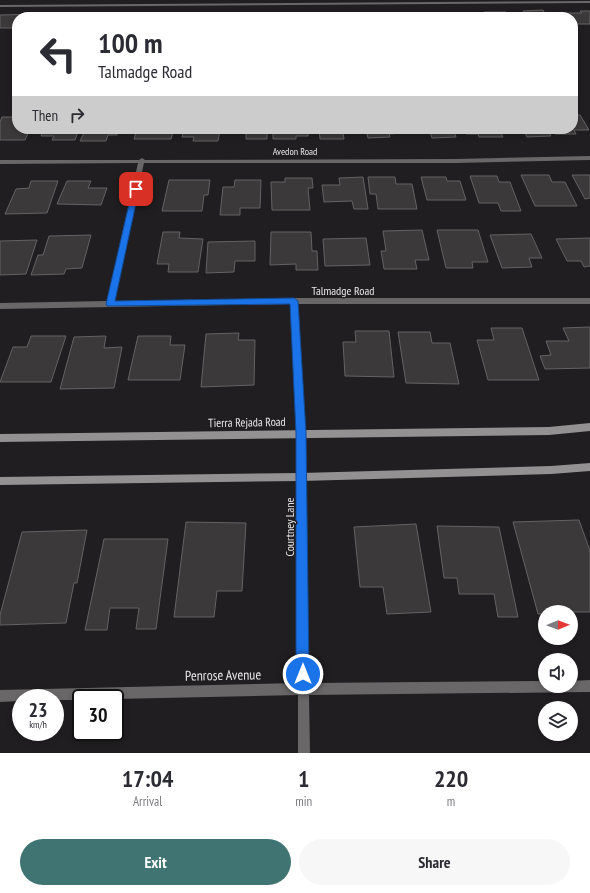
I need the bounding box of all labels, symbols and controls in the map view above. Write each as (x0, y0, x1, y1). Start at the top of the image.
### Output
text: 100 m (98, 24, 162, 61)
icon: left (32, 28, 84, 80)
text: Talmadge Road (98, 60, 192, 83)
icon: right (66, 104, 88, 126)
text: Then (32, 106, 58, 125)
street label: Avedon Road (273, 145, 317, 158)
pin (119, 172, 153, 206)
icon: arrive (125, 178, 147, 200)
street label: Talmadge Road (312, 283, 374, 298)
street label: Tierra Rejada Road (208, 414, 286, 430)
street label: Courtney Lane (282, 497, 297, 557)
north arrow (538, 605, 578, 645)
map controls (538, 605, 578, 741)
position arrow (282, 653, 324, 695)
button: sound (538, 653, 578, 693)
street label: Penrose Avenue (185, 665, 261, 685)
speed limit sign: 30 (72, 689, 124, 741)
text: 23 (28, 697, 48, 723)
button: layers (538, 701, 578, 741)
text: km/h (29, 718, 47, 731)
text: 17:04 (122, 763, 174, 794)
text: 1 (298, 763, 309, 794)
text: 220 (434, 763, 468, 794)
text: Arrival (133, 793, 162, 810)
text: min (295, 793, 312, 810)
text: m (447, 793, 455, 810)
button: Exit (20, 839, 291, 885)
button: Share (299, 839, 570, 885)

